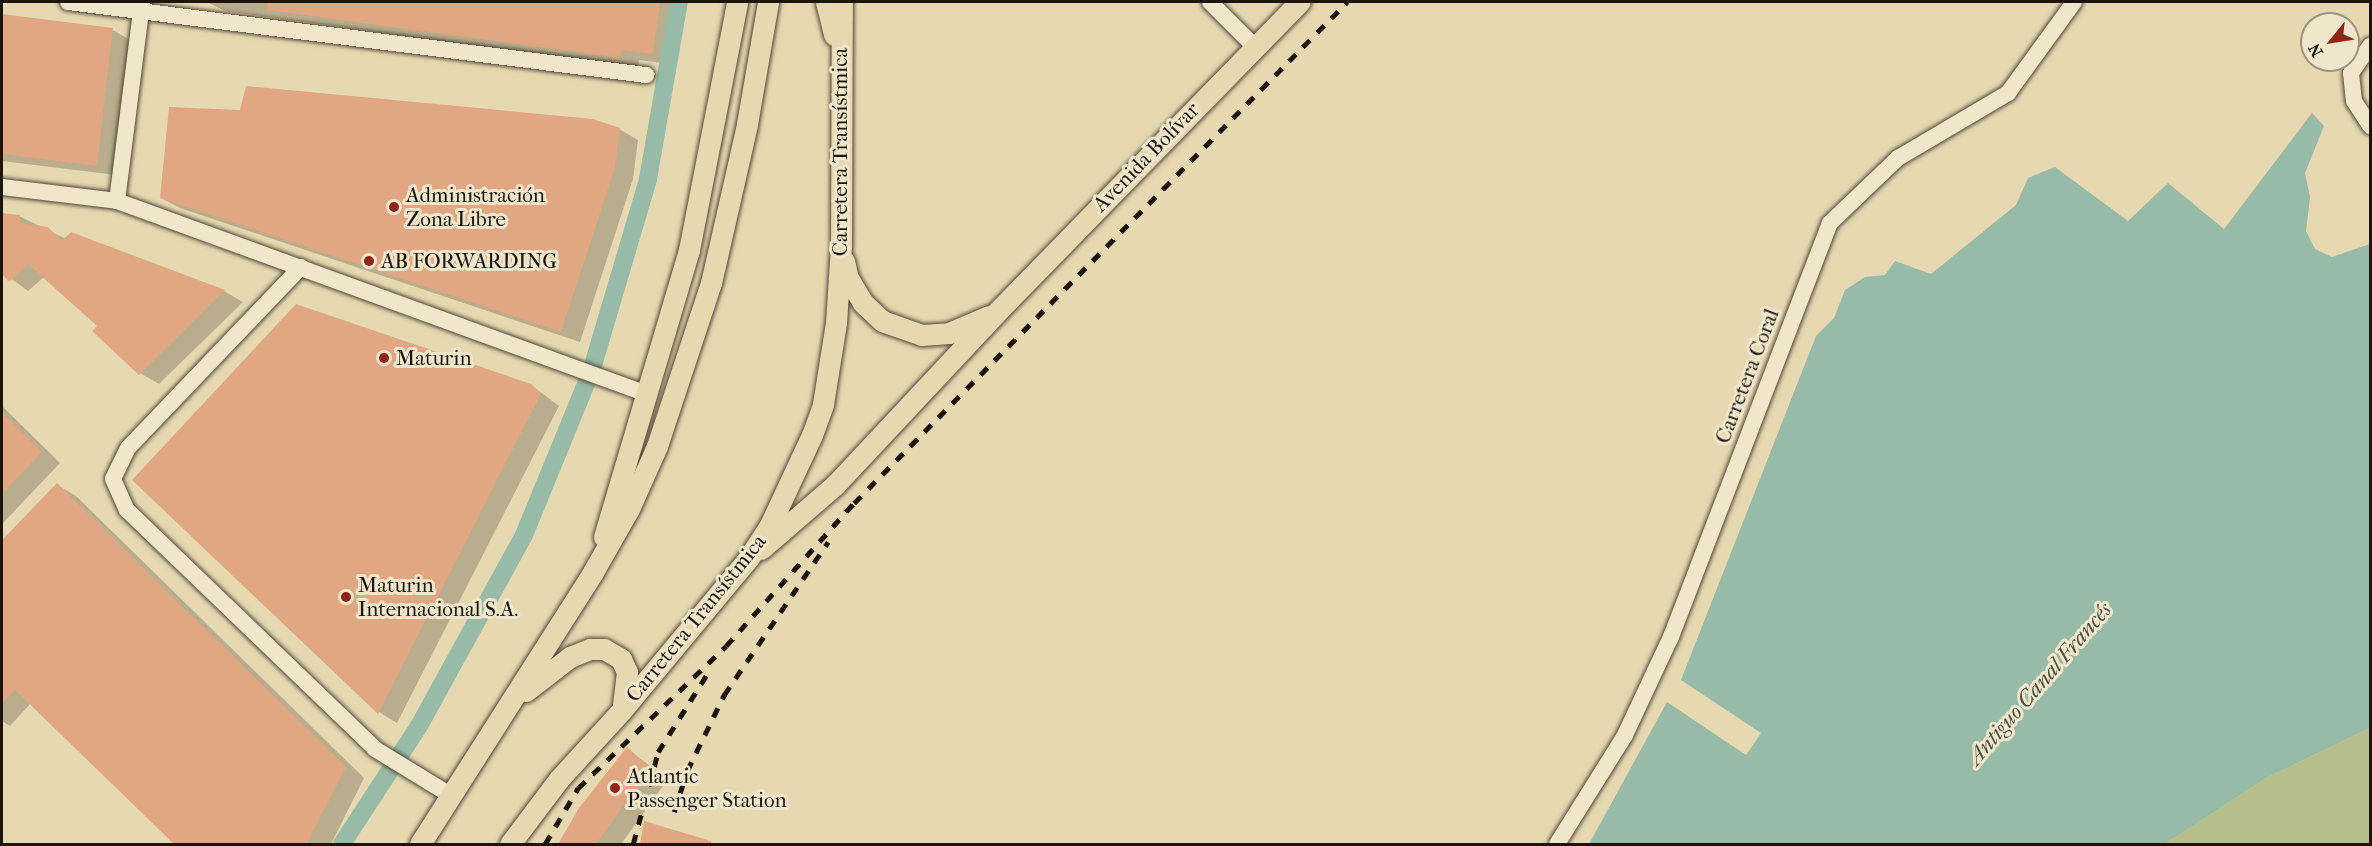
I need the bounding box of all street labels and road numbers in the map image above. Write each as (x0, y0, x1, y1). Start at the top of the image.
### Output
street label: Carretera Transístmica (827, 48, 853, 256)
street label: Avenida Bolívar (1088, 97, 1204, 217)
street label: Carretera Coral (1710, 305, 1784, 447)
street label: Carretera Transístmica (621, 529, 771, 707)

